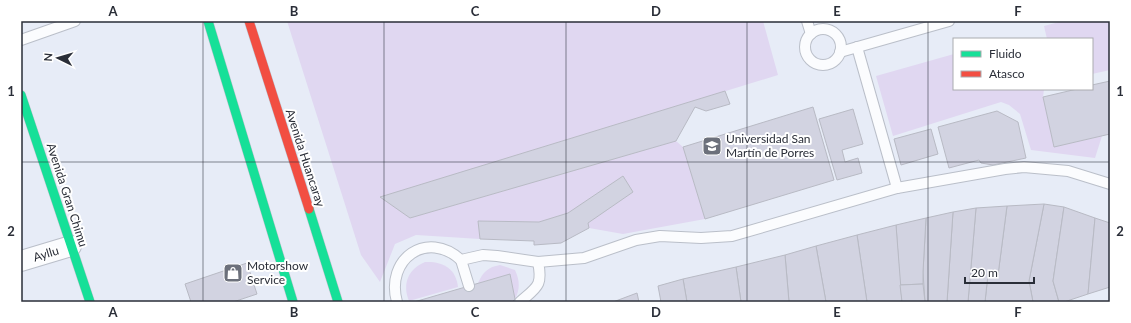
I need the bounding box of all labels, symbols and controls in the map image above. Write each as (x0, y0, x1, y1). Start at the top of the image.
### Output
text: A (107, 3, 118, 19)
text: B (290, 3, 299, 19)
text: C (471, 3, 480, 19)
text: D (651, 3, 661, 19)
text: E (833, 3, 841, 19)
text: F (1014, 3, 1022, 19)
north arrow (38, 38, 78, 78)
legend (953, 38, 1093, 90)
text: Fluido (989, 46, 1022, 61)
text: N (41, 52, 54, 62)
text: Atasco (989, 66, 1025, 81)
text: 1 (7, 83, 15, 99)
text: 1 (1116, 83, 1124, 99)
street label: Avenida Huancaray (283, 107, 329, 209)
place label: Universidad San Martín de Porres (726, 131, 814, 160)
school or university icon: Universidad San Martín de Porres (701, 135, 723, 157)
street label: Avenida Gran Chimu (44, 141, 91, 249)
text: 2 (7, 223, 15, 239)
text: 2 (1116, 223, 1124, 239)
street label: Ayllu (31, 243, 61, 265)
place label: Motorshow Service (247, 258, 309, 287)
scale bar (965, 259, 1034, 285)
shop icon: Motorshow Service (222, 262, 244, 284)
text: 20 m (971, 265, 998, 280)
text: A (107, 304, 118, 320)
text: B (290, 304, 299, 320)
text: C (471, 304, 480, 320)
text: D (651, 304, 661, 320)
text: E (833, 304, 841, 320)
text: F (1014, 304, 1022, 320)

